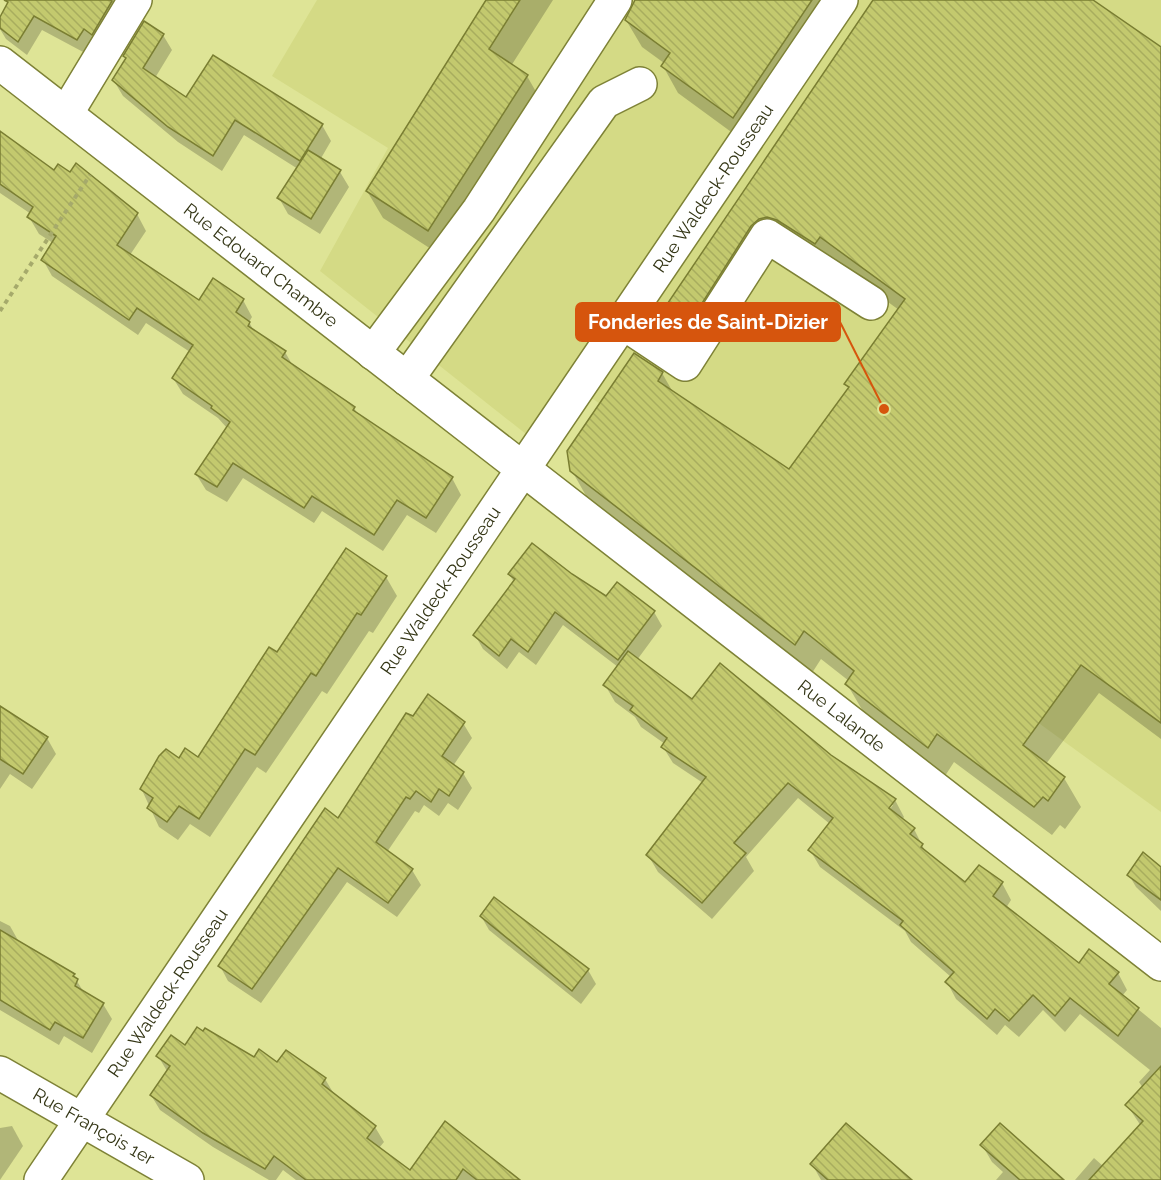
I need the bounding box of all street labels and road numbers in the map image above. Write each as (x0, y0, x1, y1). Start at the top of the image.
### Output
street label: Rue Waldeck-Rousseau (648, 100, 777, 276)
street label: Rue Edouard Chambre (180, 199, 343, 332)
street label: Rue Waldeck-Rousseau (376, 502, 505, 679)
street label: Rue Lalande (794, 675, 890, 756)
street label: Rue Waldeck-Rousseau (103, 904, 232, 1081)
street label: Rue François 1er (30, 1083, 159, 1170)

